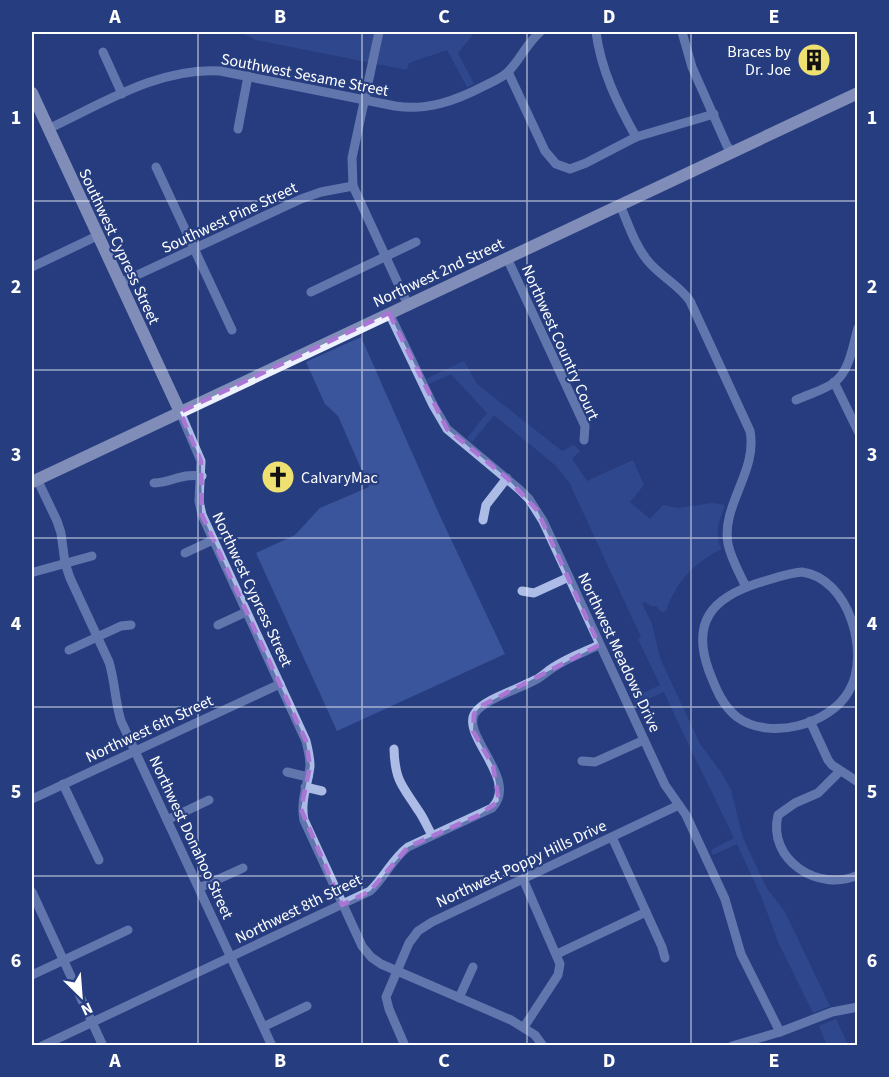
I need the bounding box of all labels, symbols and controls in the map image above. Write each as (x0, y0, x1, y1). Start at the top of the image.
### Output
text: A (108, 3, 121, 31)
text: B (274, 3, 286, 31)
text: C (438, 3, 450, 31)
text: D (603, 3, 615, 31)
text: E (769, 3, 779, 31)
place label: Braces by Dr. Joe (727, 41, 792, 81)
building icon: Braces by Dr. Joe (796, 42, 832, 78)
street label: Southwest Sesame Street (219, 48, 391, 102)
text: 1 (11, 104, 21, 132)
text: 1 (867, 104, 877, 132)
street label: Southwest Cypress Street (73, 165, 165, 329)
street label: Southwest Pine Street (158, 177, 301, 259)
street label: Northwest 2nd Street (369, 233, 508, 313)
street label: Northwest Country Court (516, 261, 605, 424)
text: 2 (11, 273, 21, 301)
text: 2 (867, 273, 877, 301)
text: 3 (11, 441, 21, 469)
text: 3 (867, 441, 877, 469)
church icon: CalvaryMac (260, 459, 296, 495)
place label: CalvaryMac (301, 467, 378, 489)
street label: Northwest Cypress Street (207, 508, 298, 671)
street label: Northwest Meadows Drive (572, 569, 666, 736)
text: 4 (11, 610, 22, 638)
text: 4 (867, 610, 878, 638)
street label: Northwest 6th Street (82, 689, 217, 768)
street label: Northwest Donahoo Street (144, 752, 239, 923)
text: 5 (11, 778, 21, 806)
text: 5 (867, 778, 877, 806)
street label: Northwest Poppy Hills Drive (433, 815, 610, 913)
street label: Northwest 8th Street (231, 868, 366, 949)
text: 6 (11, 947, 21, 975)
text: 6 (867, 947, 877, 975)
north arrow (51, 966, 111, 1026)
text: N (77, 996, 96, 1021)
text: A (108, 1047, 121, 1075)
text: B (274, 1047, 286, 1075)
text: C (438, 1047, 450, 1075)
text: D (603, 1047, 615, 1075)
text: E (769, 1047, 779, 1075)

